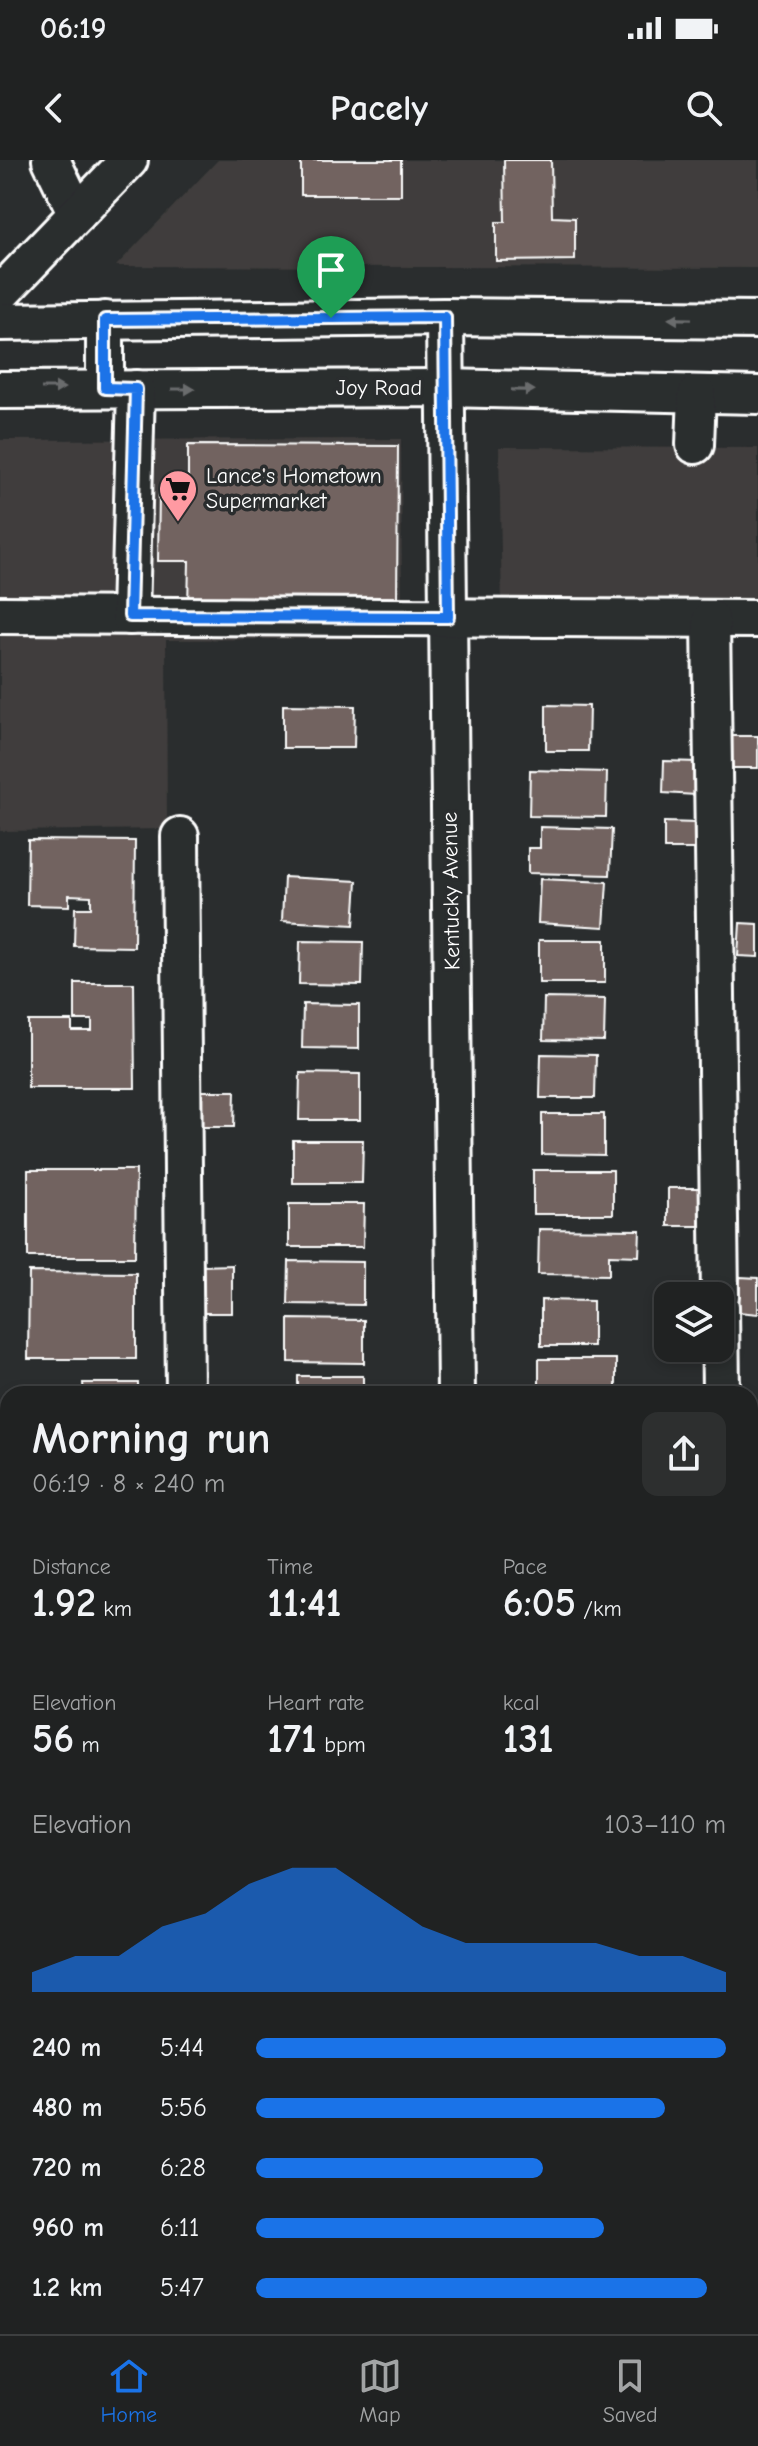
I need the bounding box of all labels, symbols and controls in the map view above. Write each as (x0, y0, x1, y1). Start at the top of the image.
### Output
text: 06:19 (40, 11, 107, 46)
icon: back (32, 86, 76, 130)
icon: search (682, 86, 726, 130)
text: Pacely (330, 88, 428, 129)
pin (297, 236, 365, 318)
icon: arrive (309, 248, 353, 292)
one-way arrow (667, 313, 692, 325)
street label: Joy Road (336, 375, 422, 401)
one-way arrow (41, 382, 66, 394)
one-way arrow (171, 383, 196, 395)
one-way arrow (511, 384, 536, 396)
place label: Lance's Hometown Supermarket (206, 463, 382, 514)
supermarket icon: Lance's Hometown Supermarket (157, 468, 199, 523)
street label: Kentucky Avenue (437, 812, 465, 970)
map controls (654, 1282, 734, 1362)
button: layers (654, 1282, 734, 1362)
button: share (642, 1412, 726, 1496)
text: Morning run (32, 1413, 271, 1464)
text: 06:19 · 8 × 240 m (32, 1469, 225, 1499)
text: Distance (32, 1554, 111, 1580)
text: Time (267, 1554, 313, 1580)
text: Pace (503, 1554, 547, 1580)
text: 1.92 (32, 1580, 96, 1626)
text: 11:41 (267, 1580, 342, 1626)
text: 6:05 (503, 1580, 576, 1626)
text: km (96, 1596, 132, 1622)
text: /km (576, 1596, 622, 1622)
text: Elevation (32, 1690, 116, 1716)
text: Heart rate (267, 1690, 364, 1716)
text: kcal (503, 1690, 540, 1716)
text: 56 (32, 1716, 74, 1762)
text: 171 (267, 1716, 317, 1762)
text: 131 (503, 1716, 554, 1762)
text: m (74, 1732, 100, 1758)
text: bpm (317, 1732, 366, 1758)
text: Elevation (32, 1810, 132, 1840)
text: 103–110 m (605, 1810, 726, 1840)
text: 240 m (32, 2033, 101, 2063)
text: 5:44 (160, 2033, 204, 2063)
text: 480 m (32, 2093, 102, 2123)
text: 5:56 (160, 2093, 207, 2123)
text: 720 m (32, 2153, 101, 2183)
text: 6:28 (160, 2153, 206, 2183)
text: 960 m (32, 2213, 104, 2243)
text: 6:11 (160, 2213, 199, 2243)
text: 1.2 km (32, 2273, 103, 2303)
text: 5:47 (160, 2273, 204, 2303)
tab: Home (100, 2354, 157, 2428)
tab: Map (358, 2354, 402, 2428)
tab: Saved (603, 2354, 658, 2428)

